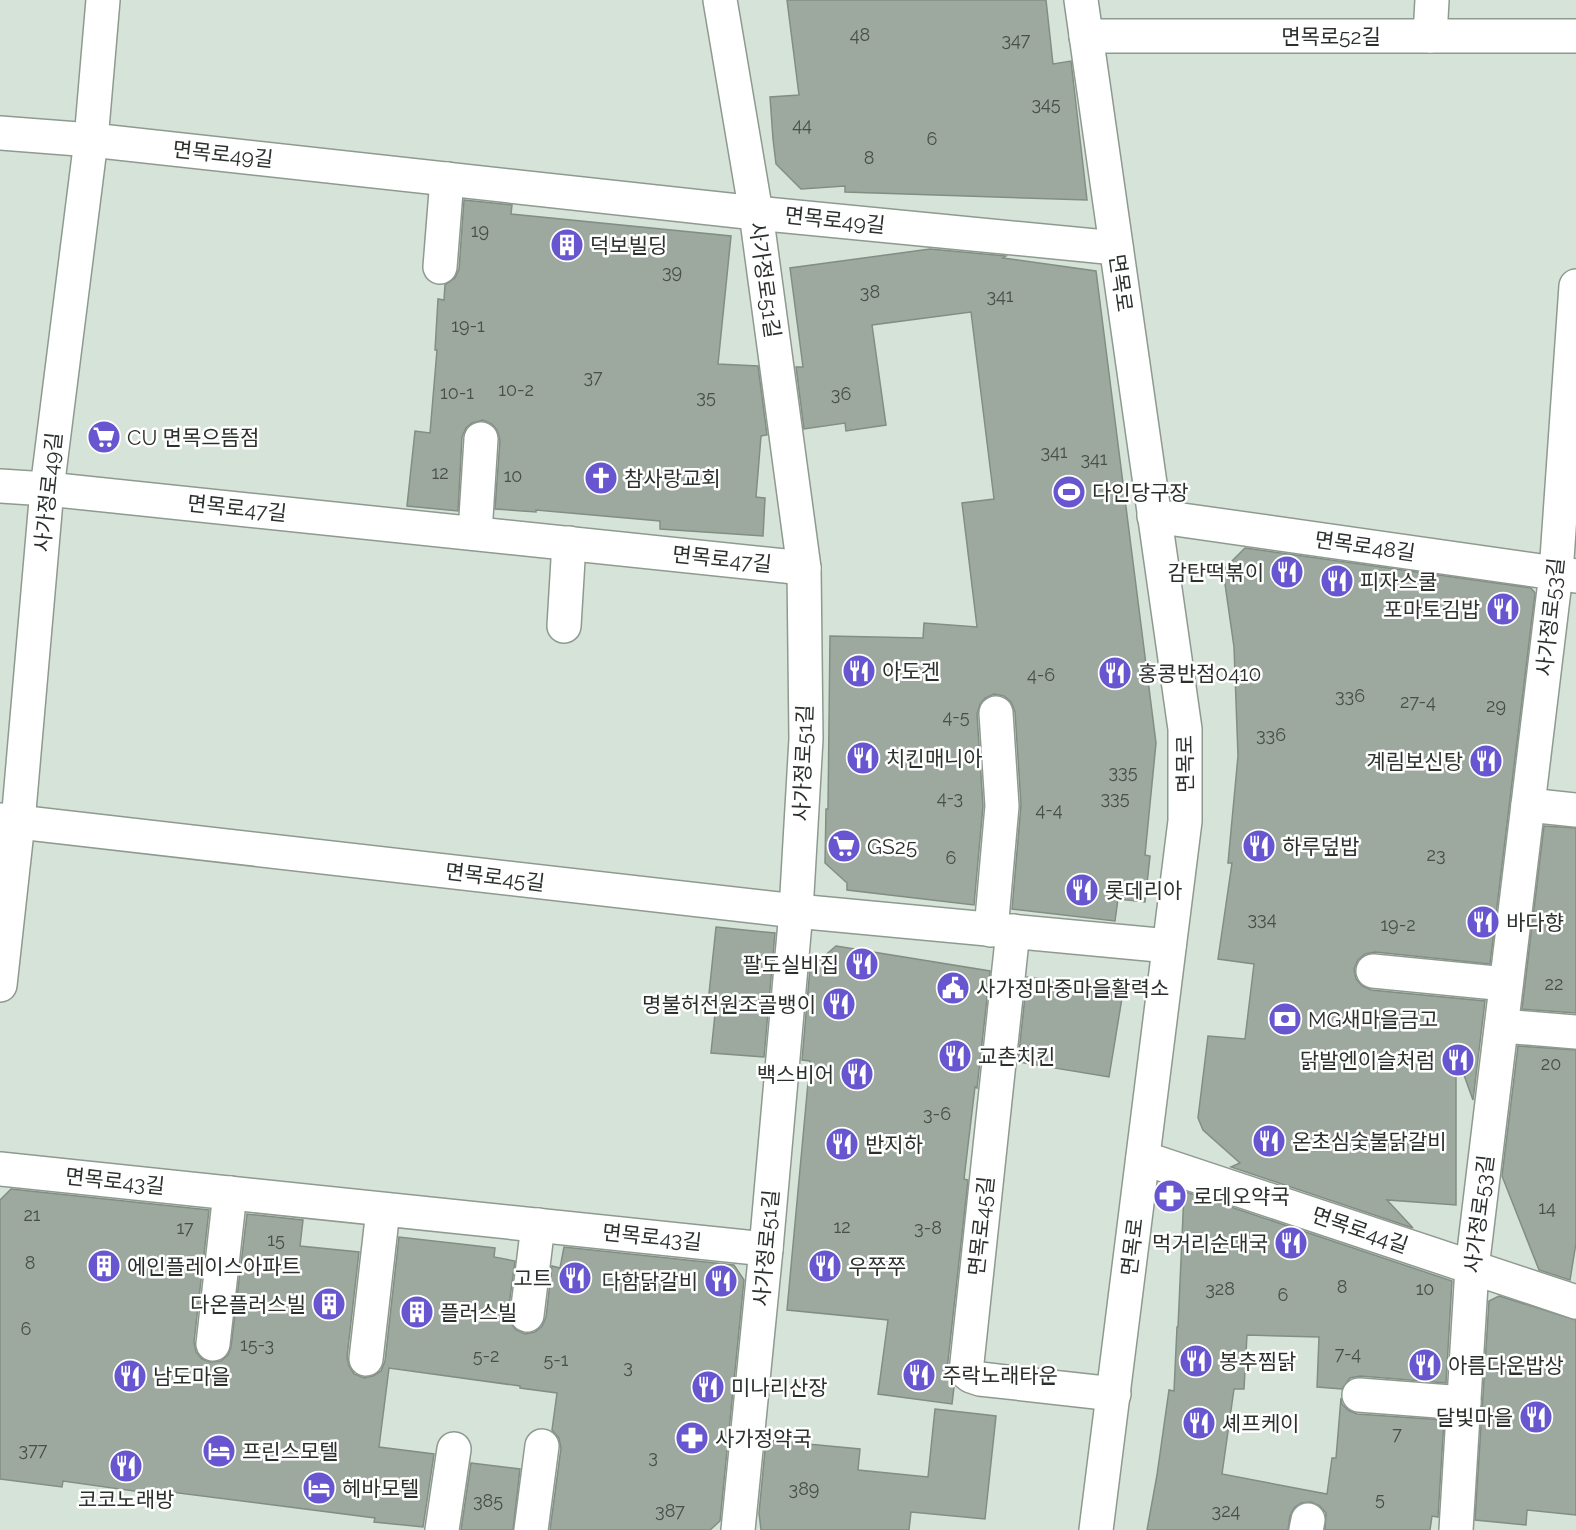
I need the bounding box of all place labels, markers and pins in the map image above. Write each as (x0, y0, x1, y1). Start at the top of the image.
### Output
building icon: 덕보빌딩 (549, 227, 585, 263)
place label: 덕보빌딩 (590, 233, 667, 258)
supermarket icon: CU 면목으뜸점 (86, 419, 122, 455)
place label: CU 면목으뜸점 (127, 425, 259, 450)
church icon: 참사랑교회 (583, 460, 619, 496)
place label: 참사랑교회 (624, 466, 721, 491)
sports icon: 다인당구장 (1051, 474, 1087, 510)
place label: 다인당구장 (1092, 480, 1189, 505)
restaurant icon: 감탄떡볶이 (1269, 554, 1305, 590)
place label: 감탄떡볶이 (1167, 560, 1264, 585)
restaurant icon: 피자스쿨 (1319, 563, 1355, 599)
place label: 피자스쿨 (1360, 569, 1437, 594)
restaurant icon: 포마토김밥 (1485, 591, 1521, 627)
place label: 포마토김밥 (1383, 597, 1480, 622)
restaurant icon: 아도겐 (841, 653, 877, 689)
restaurant icon: 홍콩반점0410 (1097, 655, 1133, 691)
place label: 아도겐 (882, 659, 940, 684)
place label: 홍콩반점0410 (1138, 661, 1261, 686)
restaurant icon: 치킨매니아 (845, 740, 881, 776)
restaurant icon: 계림보신탕 (1468, 743, 1504, 779)
place label: 치킨매니아 (886, 746, 983, 771)
place label: 계림보신탕 (1366, 749, 1463, 774)
supermarket icon: GS25 (826, 828, 862, 864)
restaurant icon: 하루덮밥 (1241, 828, 1277, 864)
place label: GS25 (867, 834, 917, 859)
place label: 하루덮밥 (1282, 834, 1359, 859)
restaurant icon: 롯데리아 (1064, 872, 1100, 908)
place label: 롯데리아 (1105, 878, 1182, 903)
restaurant icon: 바다향 (1465, 904, 1501, 940)
place label: 바다향 (1506, 910, 1564, 935)
restaurant icon: 팔도실비집 (844, 946, 880, 982)
place label: 팔도실비집 (742, 952, 839, 977)
public building icon: 사가정마중마을활력소 (935, 970, 971, 1006)
place label: 사가정마중마을활력소 (976, 976, 1169, 1001)
restaurant icon: 명불허전원조골뱅이 (821, 986, 857, 1022)
place label: 명불허전원조골뱅이 (642, 992, 816, 1017)
bank icon: MG새마을금고 (1267, 1001, 1303, 1037)
place label: MG새마을금고 (1308, 1007, 1438, 1032)
restaurant icon: 교촌치킨 (937, 1038, 973, 1074)
restaurant icon: 닭발엔이슬처럼 (1440, 1042, 1476, 1078)
place label: 교촌치킨 (978, 1044, 1055, 1069)
place label: 닭발엔이슬처럼 (1300, 1048, 1435, 1073)
restaurant icon: 백스비어 (839, 1056, 875, 1092)
place label: 백스비어 (757, 1062, 834, 1087)
restaurant icon: 온초심숯불닭갈비 (1251, 1123, 1287, 1159)
restaurant icon: 반지하 (824, 1126, 860, 1162)
place label: 온초심숯불닭갈비 (1292, 1129, 1447, 1154)
place label: 반지하 (865, 1132, 923, 1157)
pharmacy icon: 로데오약국 (1152, 1178, 1188, 1214)
place label: 로데오약국 (1193, 1184, 1290, 1209)
restaurant icon: 먹거리순대국 (1273, 1225, 1309, 1261)
place label: 먹거리순대국 (1152, 1231, 1268, 1256)
building icon: 에인플레이스아파트 (86, 1248, 122, 1284)
restaurant icon: 우쭈쭈 (807, 1248, 843, 1284)
place label: 에인플레이스아파트 (127, 1254, 301, 1279)
place label: 우쭈쭈 (848, 1254, 906, 1279)
restaurant icon: 고트 (557, 1260, 593, 1296)
restaurant icon: 다함닭갈비 (703, 1263, 739, 1299)
place label: 고트 (513, 1266, 552, 1291)
place label: 다함닭갈비 (601, 1269, 698, 1294)
building icon: 다온플러스빌 (311, 1286, 347, 1322)
place label: 다온플러스빌 (190, 1292, 306, 1317)
building icon: 플러스빌 (399, 1294, 435, 1330)
place label: 플러스빌 (440, 1300, 517, 1325)
restaurant icon: 봉추찜닭 (1178, 1343, 1214, 1379)
restaurant icon: 아름다운밥상 (1407, 1347, 1443, 1383)
place label: 봉추찜닭 (1219, 1349, 1296, 1374)
place label: 아름다운밥상 (1448, 1353, 1564, 1378)
restaurant icon: 주락노래타운 (901, 1357, 937, 1393)
restaurant icon: 남도마을 (112, 1358, 148, 1394)
place label: 주락노래타운 (942, 1363, 1058, 1388)
place label: 남도마을 (153, 1364, 230, 1389)
restaurant icon: 미나리산장 (690, 1369, 726, 1405)
place label: 미나리산장 (731, 1375, 828, 1400)
restaurant icon: 달빛마을 (1518, 1399, 1554, 1435)
restaurant icon: 셰프케이 (1181, 1405, 1217, 1441)
place label: 달빛마을 (1436, 1405, 1513, 1430)
place label: 셰프케이 (1222, 1411, 1299, 1436)
pharmacy icon: 사가정약국 (674, 1420, 710, 1456)
place label: 사가정약국 (715, 1426, 812, 1451)
hotel icon: 프린스모텔 (201, 1433, 237, 1469)
place label: 프린스모텔 (242, 1439, 339, 1464)
restaurant icon: 코코노래방 (108, 1448, 144, 1484)
hotel icon: 헤바모텔 (301, 1470, 337, 1506)
place label: 헤바모텔 (342, 1476, 419, 1501)
place label: 코코노래방 (78, 1487, 174, 1512)

